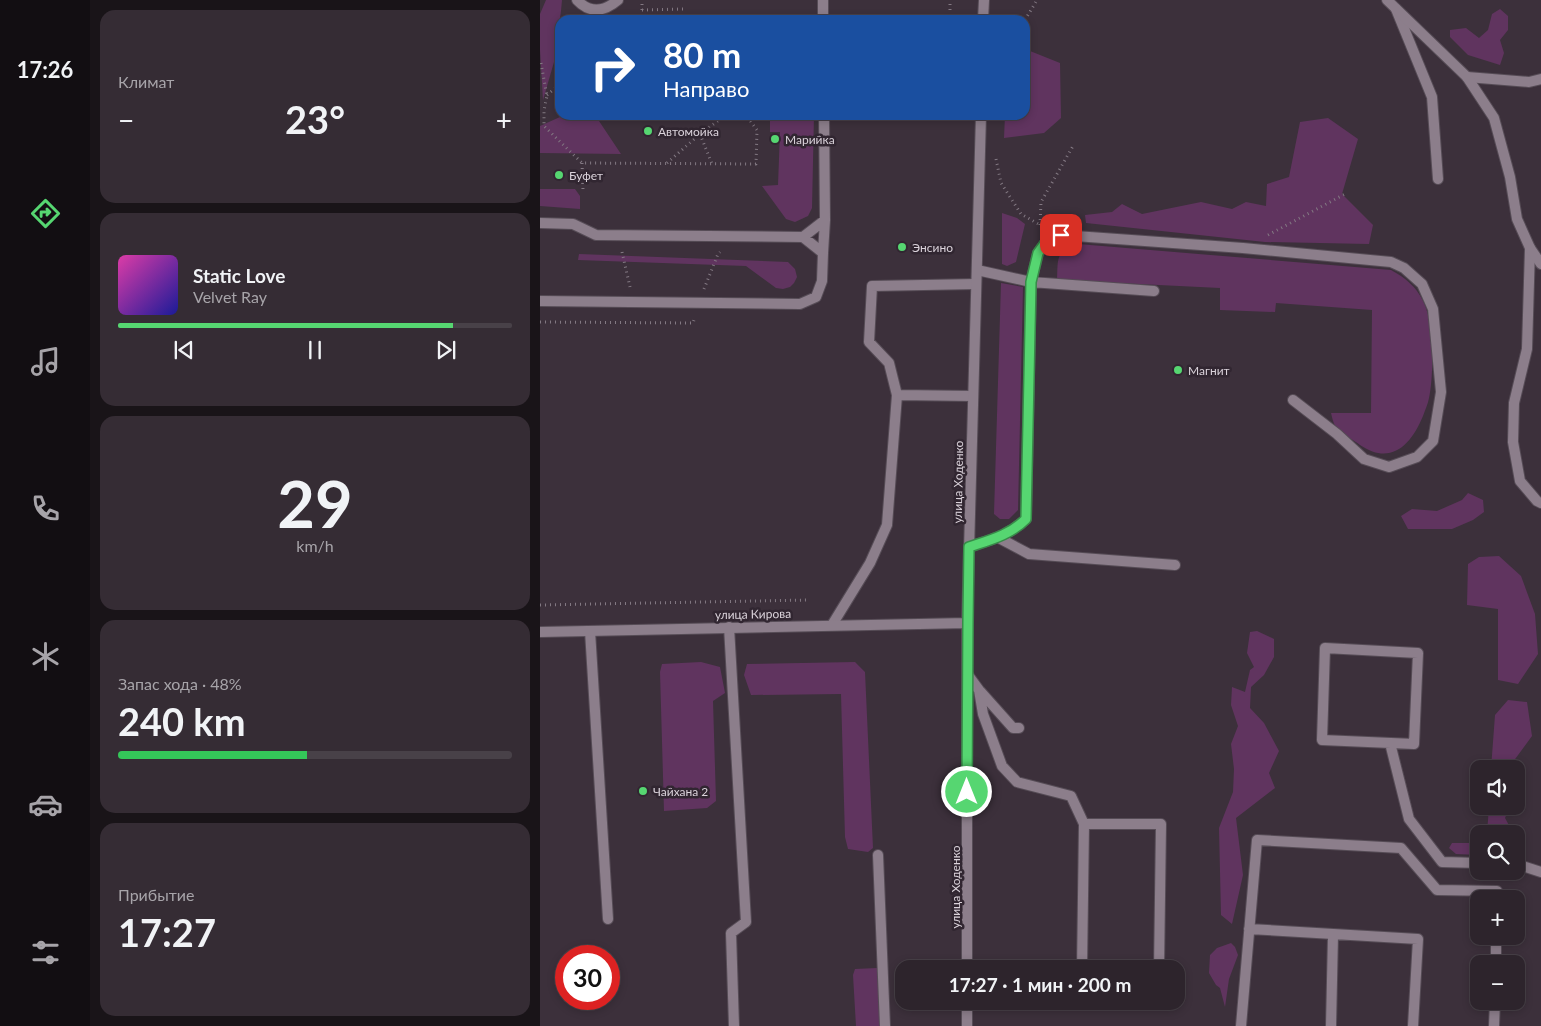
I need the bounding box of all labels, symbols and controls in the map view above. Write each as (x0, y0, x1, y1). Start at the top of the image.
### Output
text: 80 m (663, 33, 741, 75)
icon: right (580, 35, 645, 100)
text: 17:26 (17, 56, 73, 83)
text: Климат (118, 72, 174, 91)
text: Направо (663, 75, 749, 102)
text: 23° (285, 96, 345, 142)
text: − (118, 103, 134, 137)
text: + (496, 103, 512, 137)
place label: Автомойка (658, 124, 719, 139)
marker: Автомойка (642, 125, 654, 137)
place label: Марийка (785, 132, 835, 147)
marker: Марийка (769, 133, 781, 145)
place label: Буфет (569, 168, 603, 183)
marker: Буфет (553, 169, 565, 181)
icon: directions (28, 196, 63, 231)
pin (1040, 214, 1082, 256)
icon: arrive (1047, 221, 1075, 249)
place label: Энсино (912, 240, 953, 255)
marker: Энсино (896, 241, 908, 253)
text: Static Love (193, 264, 285, 287)
text: Velvet Ray (193, 287, 267, 306)
icon: previous (170, 336, 198, 364)
icon: pause (301, 336, 329, 364)
icon: next (432, 336, 460, 364)
icon: music (28, 344, 63, 379)
place label: Магнит (1188, 363, 1230, 378)
marker: Магнит (1172, 364, 1184, 376)
street label: улица Ходенко (950, 440, 966, 524)
text: 29 (277, 464, 353, 542)
icon: phone (28, 491, 63, 526)
text: km/h (296, 536, 334, 555)
street label: улица Кирова (715, 606, 791, 622)
icon: climate (28, 639, 63, 674)
text: Запас хода · 48% (118, 674, 242, 693)
text: 240 km (118, 698, 246, 744)
map controls (1470, 760, 1525, 1010)
button: sound (1470, 760, 1525, 815)
position arrow (940, 765, 992, 817)
place label: Чайхана 2 (653, 784, 708, 799)
marker: Чайхана 2 (637, 785, 649, 797)
icon: car (28, 787, 63, 822)
button: search (1470, 825, 1525, 880)
street label: улица Ходенко (948, 845, 963, 928)
text: Прибытие (118, 885, 194, 904)
button: + (1470, 890, 1525, 945)
text: 17:27 (118, 909, 216, 955)
icon: filters (28, 935, 63, 970)
speed limit sign: 30 (555, 945, 620, 1010)
button: − (1470, 955, 1525, 1010)
text: 17:27 · 1 мин · 200 m (949, 973, 1131, 996)

